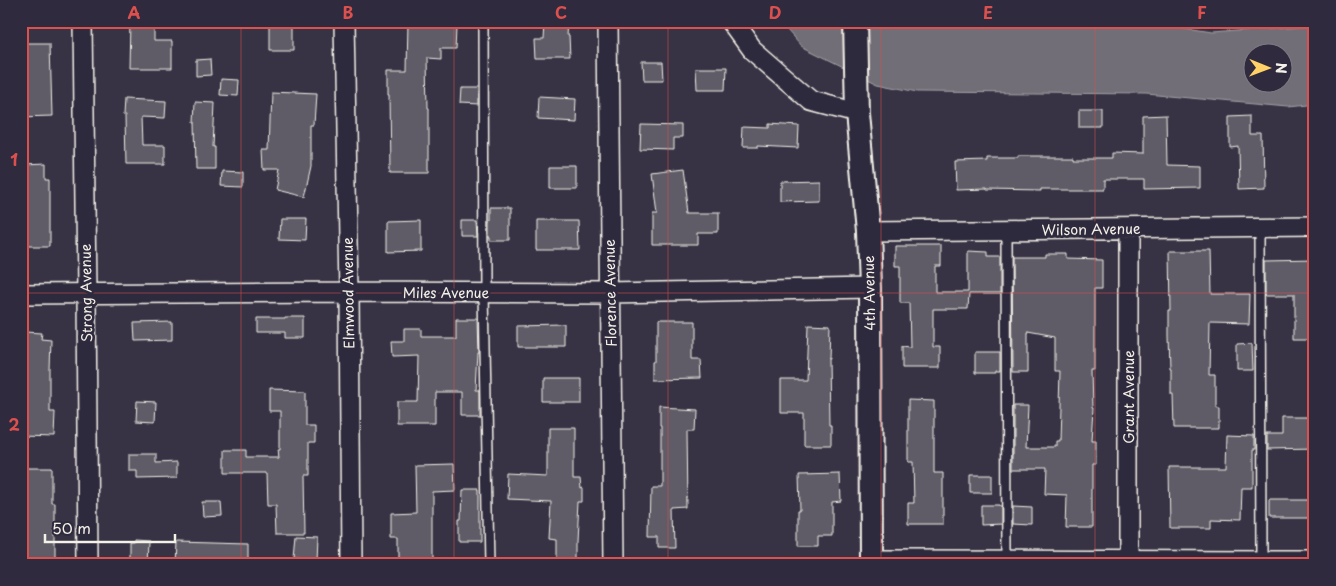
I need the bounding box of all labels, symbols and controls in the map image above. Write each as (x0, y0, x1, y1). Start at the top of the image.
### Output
text: A (128, 0, 141, 24)
text: B (343, 0, 354, 24)
text: C (555, 0, 567, 24)
text: D (769, 0, 781, 24)
text: E (983, 0, 993, 24)
text: F (1197, 0, 1207, 24)
north arrow (1244, 42, 1294, 92)
text: N (1271, 63, 1292, 74)
text: 1 (10, 147, 18, 171)
street label: Wilson Avenue (1041, 218, 1141, 240)
street label: Elmwood Avenue (337, 237, 359, 349)
street label: Florence Avenue (599, 239, 621, 347)
street label: Strong Avenue (75, 243, 97, 342)
street label: 4th Avenue (858, 255, 880, 331)
street label: Miles Avenue (403, 282, 490, 303)
street label: Grant Avenue (1118, 350, 1139, 444)
text: 2 (8, 412, 20, 436)
scale bar (45, 511, 175, 543)
text: 50 m (52, 516, 91, 539)

